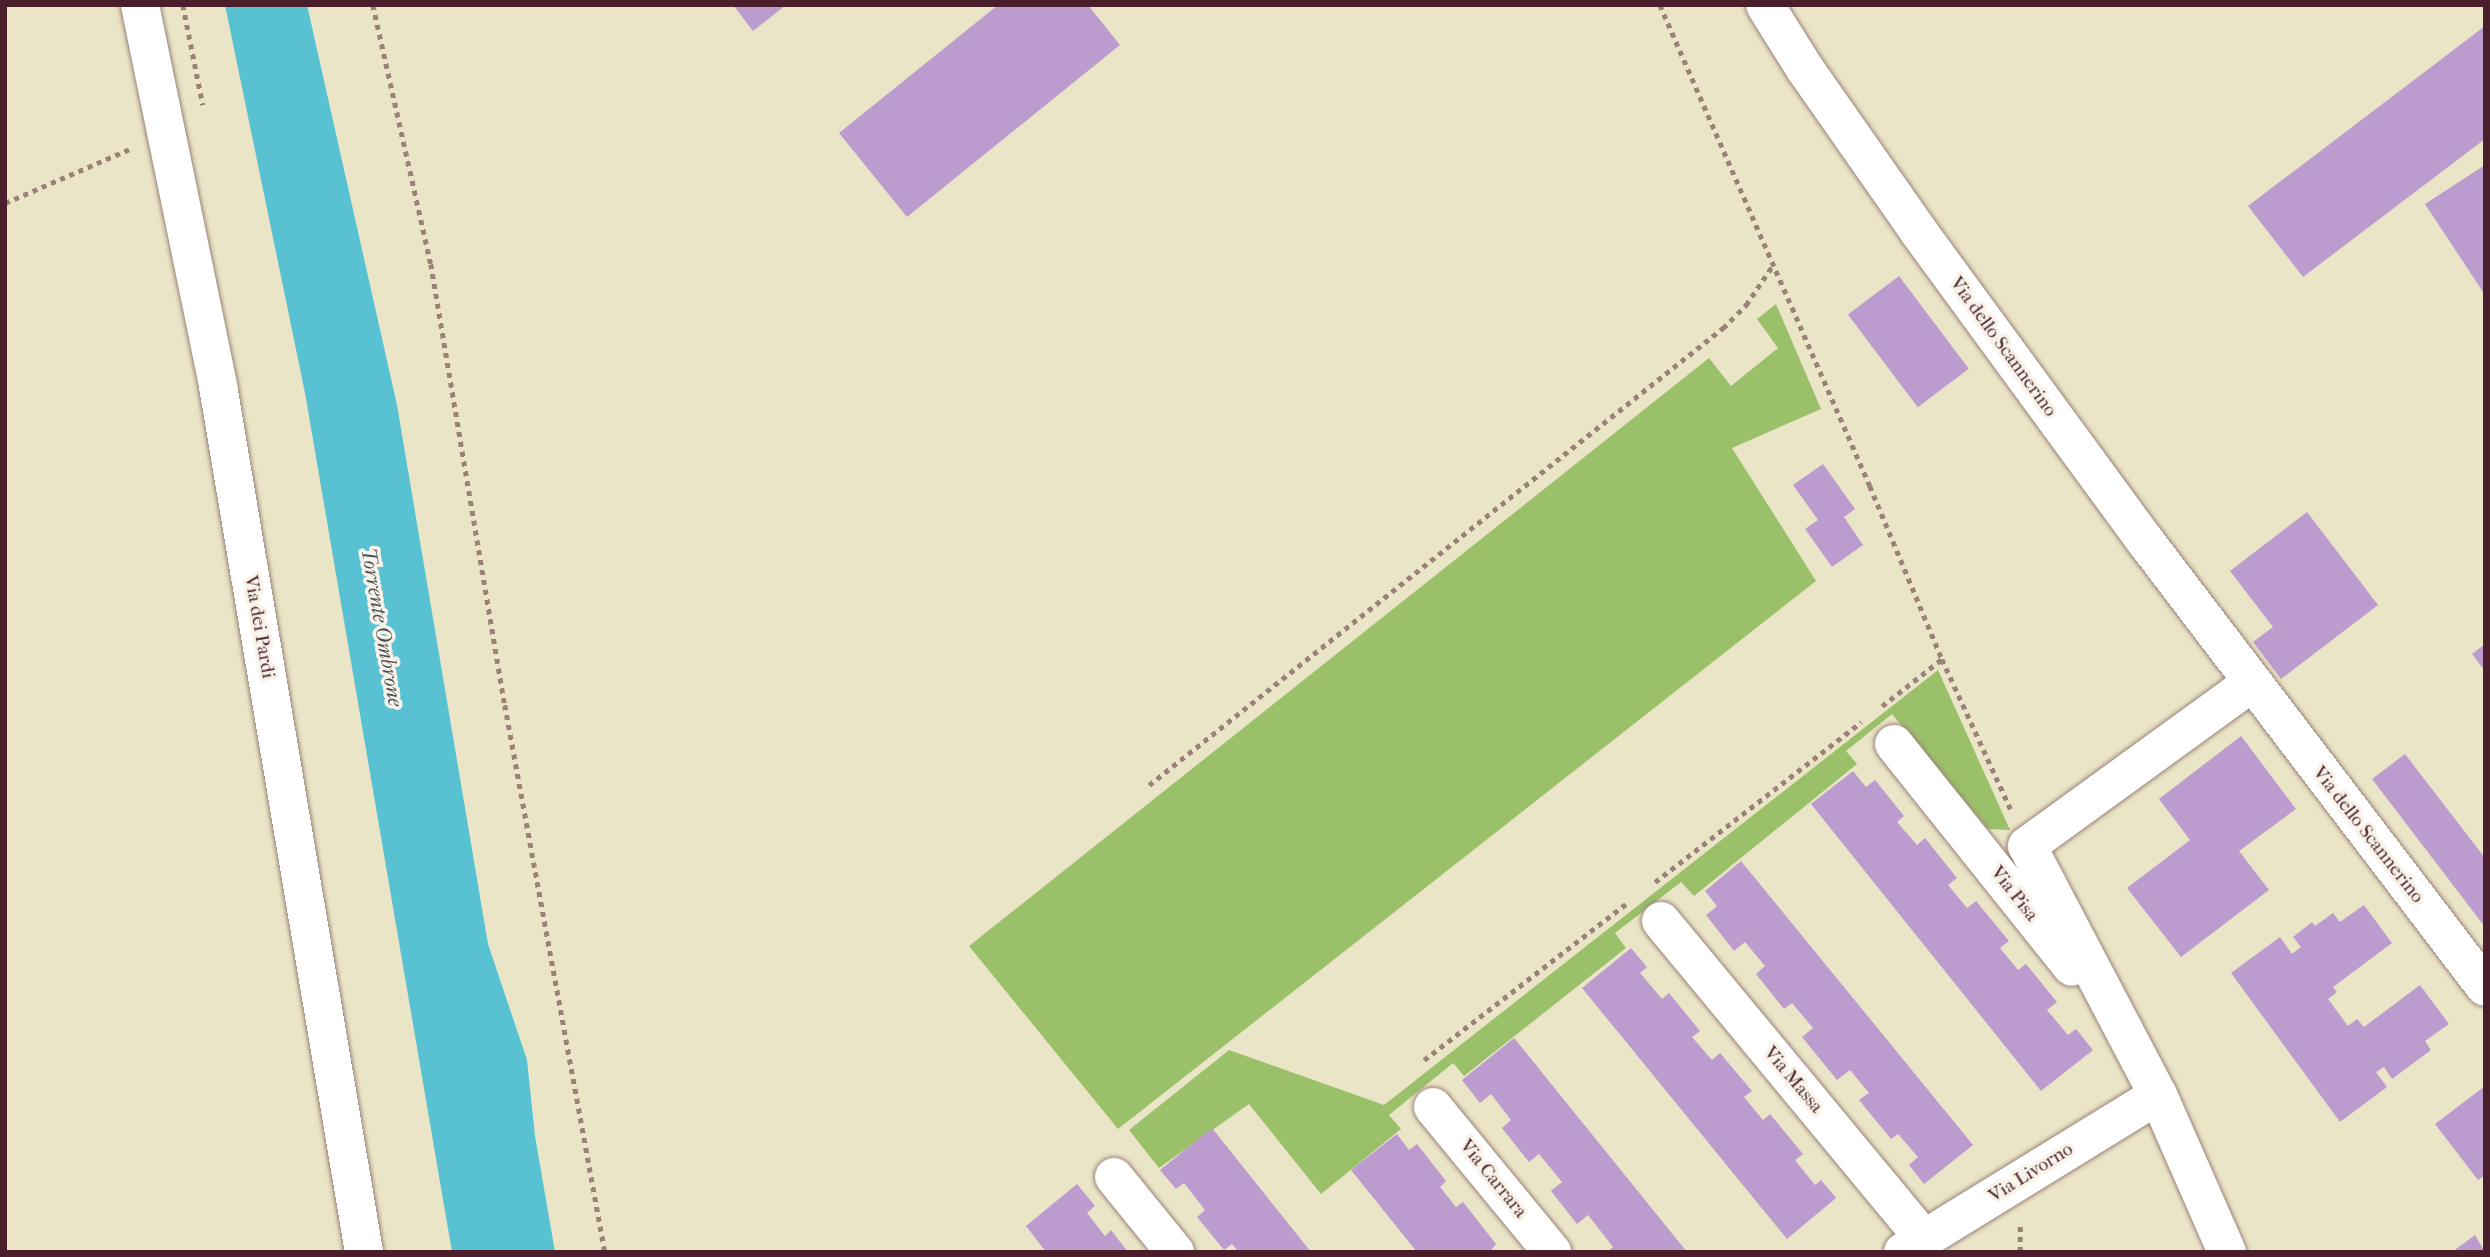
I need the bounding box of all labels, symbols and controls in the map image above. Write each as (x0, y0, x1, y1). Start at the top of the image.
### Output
street label: Via dello Scannerino (1945, 273, 2061, 421)
water label: Torrente Ombrone (356, 546, 408, 708)
street label: Via dei Pardi (239, 574, 279, 680)
street label: Via dello Scannerino (2308, 762, 2428, 908)
street label: Via Pisa (1985, 862, 2043, 926)
street label: Via Massa (1759, 1042, 1827, 1118)
street label: Via Carrara (1455, 1135, 1531, 1223)
street label: Via Livorno (1985, 1138, 2077, 1208)

